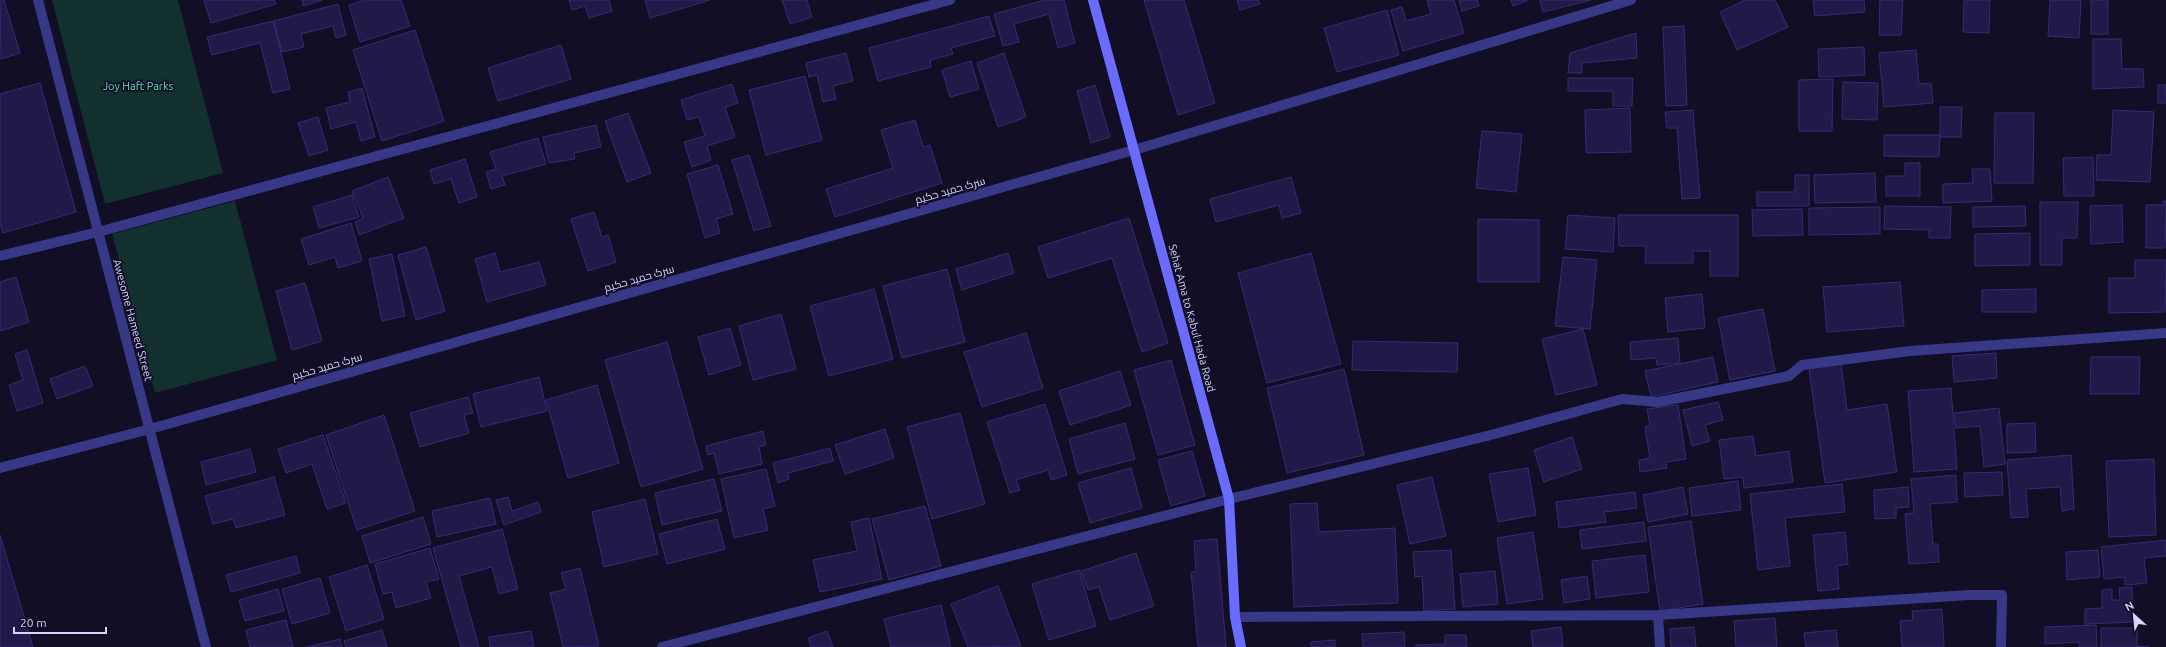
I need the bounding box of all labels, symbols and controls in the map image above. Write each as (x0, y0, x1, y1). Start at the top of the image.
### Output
park label: Joy Haft Parks (103, 80, 174, 92)
street label: سرک حمید حکیم (914, 174, 987, 208)
street label: Sehat Ama to Kabul Hada Road (1166, 243, 1218, 393)
street label: Awesome Hameed Street (111, 258, 155, 383)
street label: سرک حمید حکیم (603, 262, 676, 296)
street label: سرک حمید حکیم (291, 350, 364, 384)
north arrow (2114, 595, 2154, 635)
text: N (2123, 599, 2136, 613)
scale bar (14, 609, 106, 635)
text: 20 m (20, 616, 47, 629)

